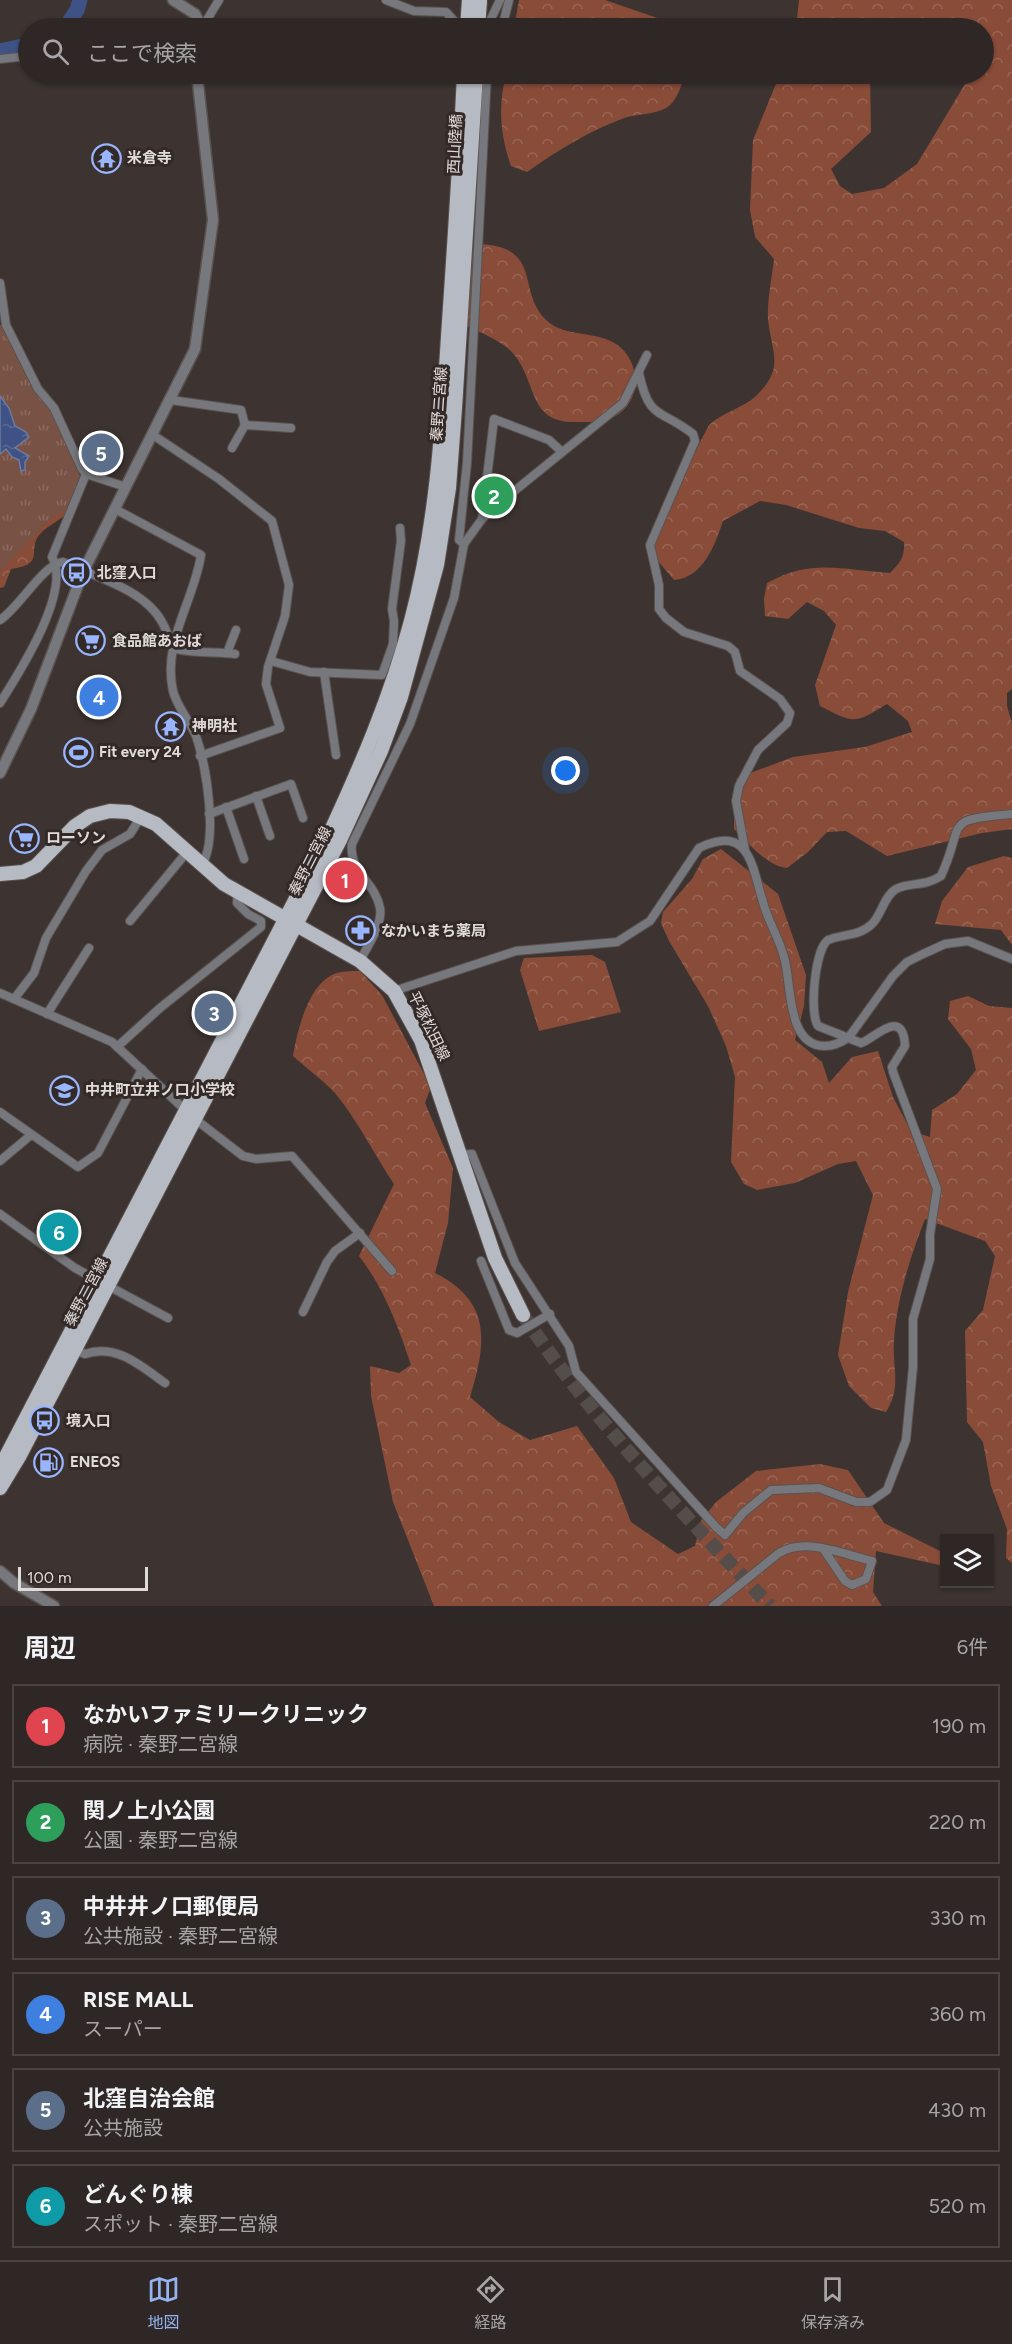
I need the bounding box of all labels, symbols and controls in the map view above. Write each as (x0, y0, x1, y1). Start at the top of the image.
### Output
search box (18, 18, 994, 84)
icon: search (39, 35, 72, 68)
text: ここで検索 (87, 40, 197, 67)
street label: 西山陸橋 (444, 114, 466, 174)
temple icon: 米倉寺 (90, 142, 122, 174)
place label: 米倉寺 (127, 149, 172, 167)
street label: 秦野二宮線 (427, 366, 451, 442)
pin: 5 (82, 430, 120, 476)
pin: 2 (474, 474, 514, 518)
bus stop icon: 北窪入口 (60, 557, 92, 589)
place label: 北窪入口 (97, 564, 157, 582)
supermarket icon: 食品館あおば (75, 625, 107, 657)
place label: 食品館あおば (112, 632, 202, 650)
pin: 4 (80, 674, 118, 720)
temple icon: 神明社 (155, 710, 187, 742)
place label: 神明社 (191, 717, 237, 735)
sports icon: Fit every 24 (62, 736, 94, 768)
place label: Fit every 24 (99, 743, 182, 761)
your location (551, 756, 580, 785)
supermarket icon: ローソン (9, 822, 41, 854)
street label: 秦野二宮線 (285, 823, 335, 899)
place label: ローソン (46, 829, 106, 847)
pin: 1 (326, 858, 364, 902)
pharmacy icon: なかいまち薬局 (344, 915, 376, 947)
place label: なかいまち薬局 (381, 922, 486, 940)
street label: 平塚松田線 (404, 988, 454, 1064)
pin: 3 (194, 990, 234, 1036)
school or university icon: 中井町立井ノ口小学校 (48, 1074, 80, 1106)
place label: 中井町立井ノ口小学校 (85, 1081, 235, 1099)
pin: 6 (40, 1210, 78, 1254)
street label: 秦野二宮線 (60, 1255, 112, 1329)
bus stop icon: 境入口 (29, 1405, 61, 1437)
place label: 境入口 (66, 1412, 111, 1430)
fuel station icon: ENEOS (33, 1446, 65, 1478)
place label: ENEOS (70, 1453, 120, 1471)
map controls (940, 1534, 994, 1588)
button: layers (940, 1534, 994, 1588)
scale bar (18, 1564, 148, 1592)
text: 100 m (27, 1568, 72, 1587)
text: 周辺 (24, 1632, 76, 1664)
text: 6件 (957, 1635, 988, 1659)
text: なかいファミリークリニック (83, 1701, 369, 1728)
text: 1 (41, 1714, 50, 1738)
text: 190 m (932, 1714, 986, 1738)
text: 病院 · 秦野二宮線 (83, 1732, 238, 1756)
text: 関ノ上小公園 (83, 1797, 215, 1824)
text: 2 (40, 1810, 51, 1834)
text: 220 m (929, 1810, 986, 1834)
text: 公園 · 秦野二宮線 (83, 1828, 238, 1852)
text: 中井井ノ口郵便局 (83, 1893, 259, 1920)
text: 3 (40, 1906, 51, 1930)
text: 330 m (929, 1906, 986, 1930)
text: 公共施設 · 秦野二宮線 (83, 1924, 278, 1948)
text: RISE MALL (83, 1986, 193, 2013)
text: 4 (39, 2002, 52, 2026)
text: 360 m (929, 2002, 986, 2026)
text: スーパー (83, 2017, 163, 2041)
text: 北窪自治会館 (83, 2085, 215, 2112)
text: 5 (40, 2098, 51, 2122)
text: 430 m (928, 2098, 986, 2122)
text: 公共施設 (83, 2116, 163, 2140)
text: どんぐり棟 (83, 2181, 193, 2208)
text: 6 (40, 2194, 51, 2218)
text: 520 m (929, 2194, 986, 2218)
text: スポット · 秦野二宮線 (83, 2212, 278, 2236)
tab: 地図 (147, 2273, 180, 2333)
tab: 経路 (474, 2273, 507, 2333)
tab: 保存済み (801, 2273, 865, 2333)

